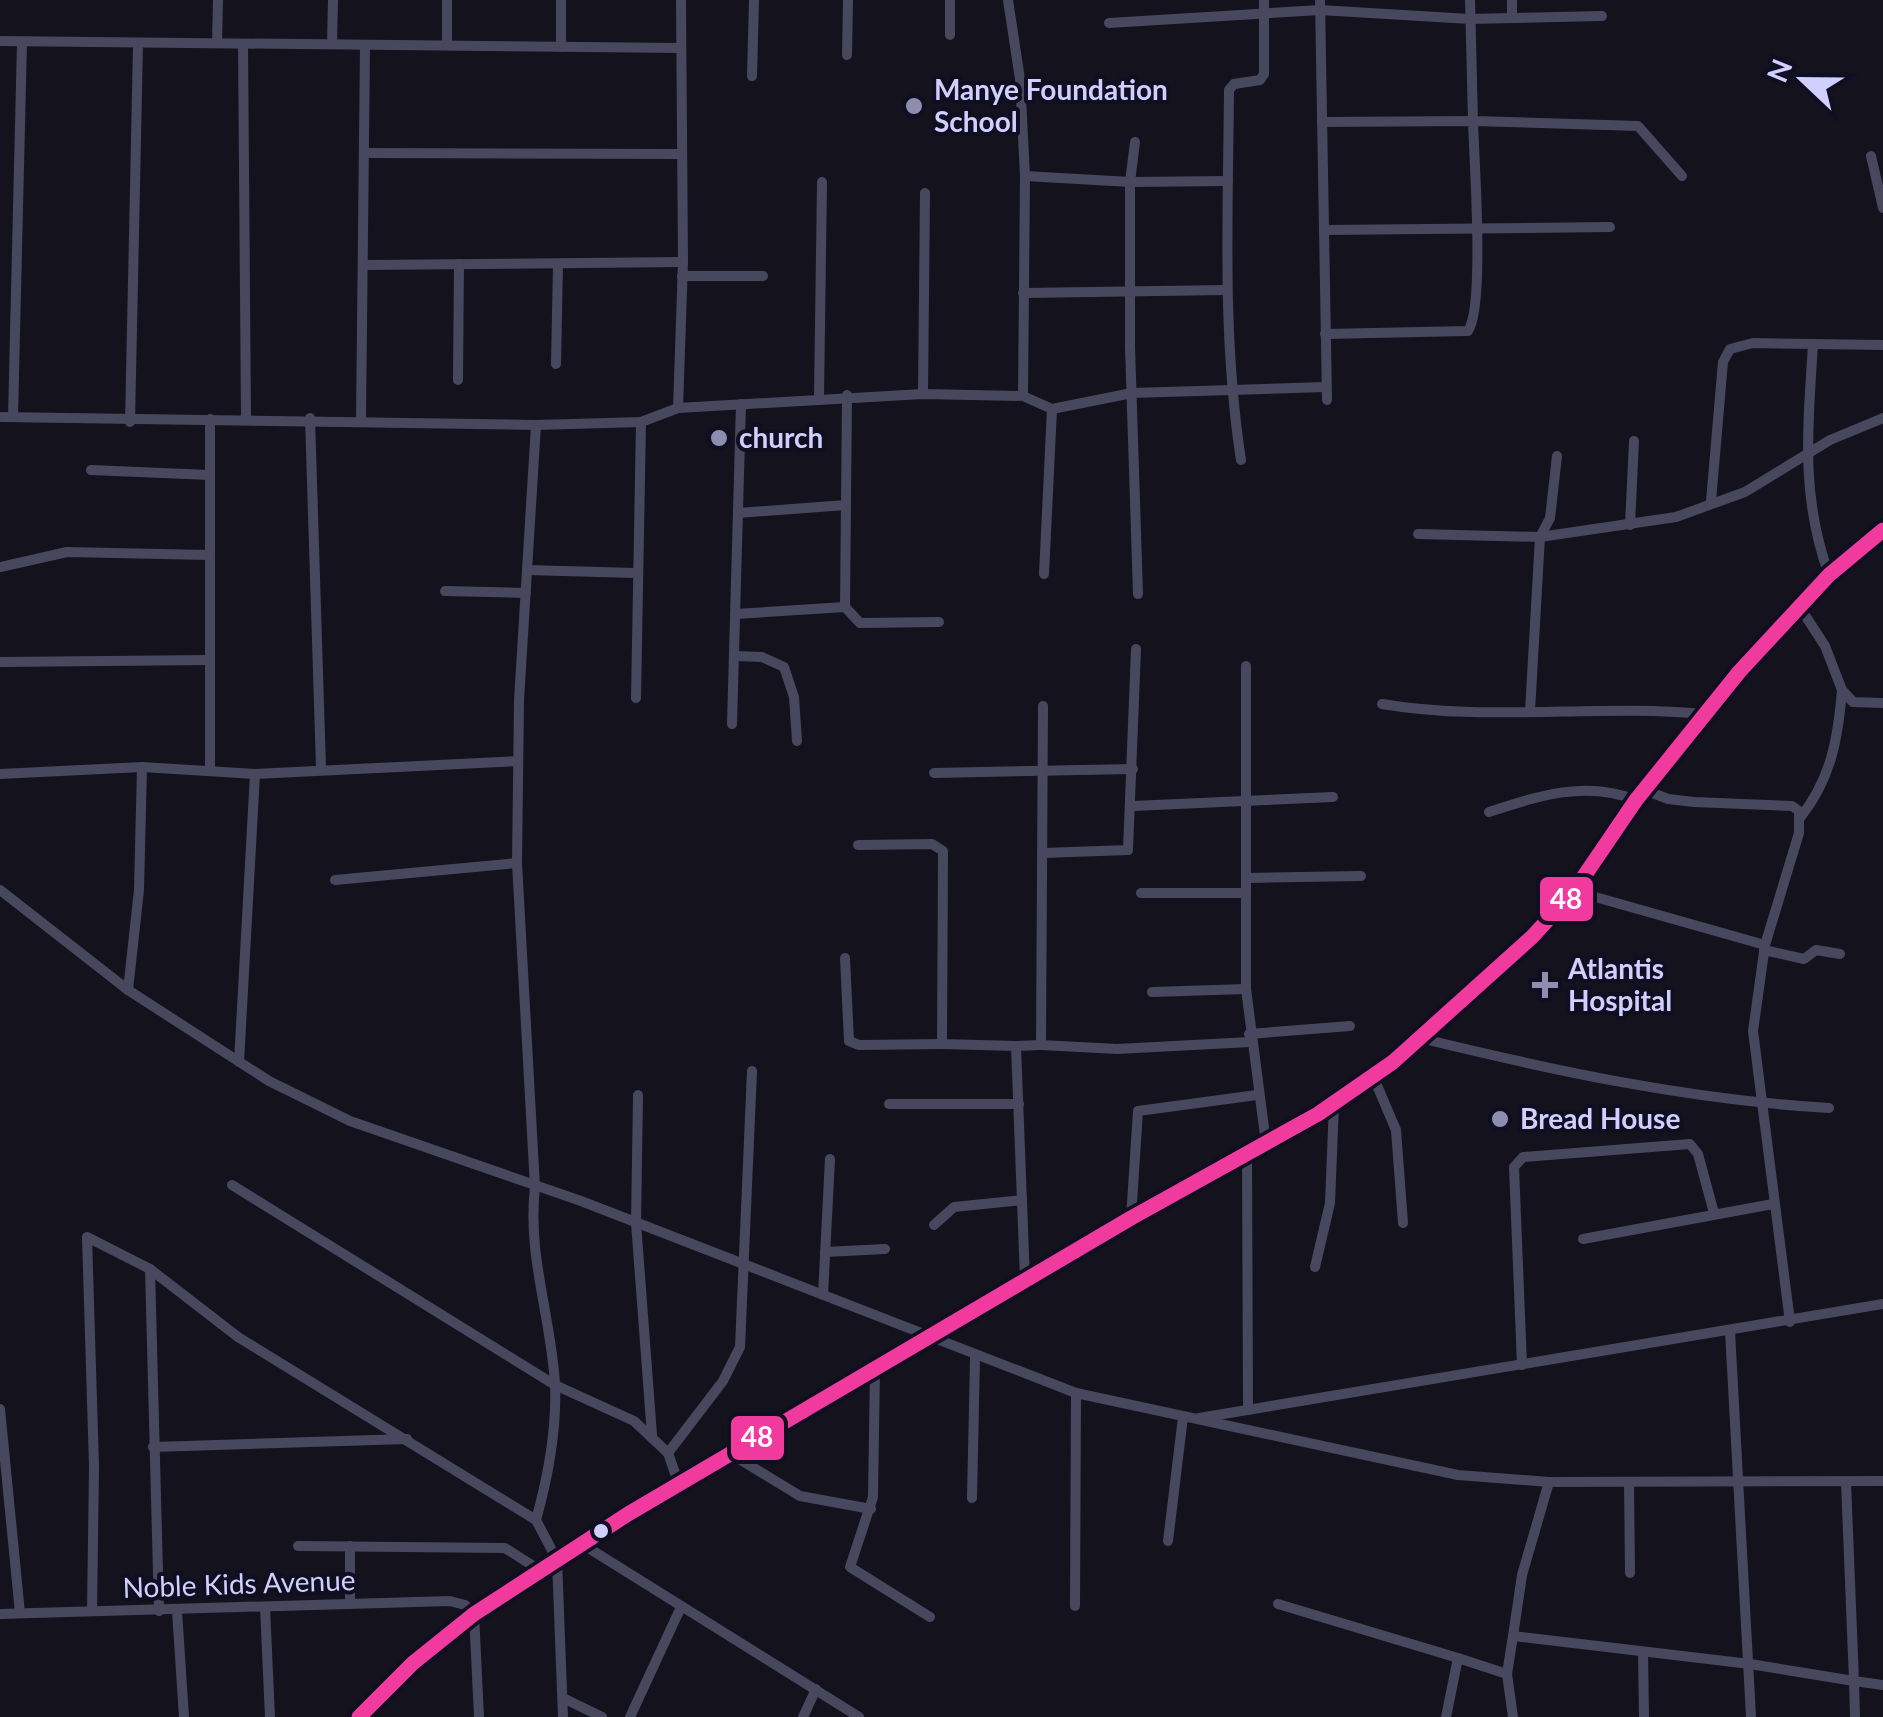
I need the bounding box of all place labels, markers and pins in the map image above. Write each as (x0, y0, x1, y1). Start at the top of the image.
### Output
place label: Manye Foundation School (934, 72, 1168, 138)
marker: Manye Foundation School (903, 95, 925, 117)
place label: church (739, 420, 823, 454)
marker: church (708, 427, 730, 449)
place label: Atlantis Hospital (1567, 951, 1672, 1017)
marker: Atlantis Hospital (1532, 972, 1558, 998)
place label: Bread House (1520, 1101, 1680, 1135)
marker: Bread House (1489, 1108, 1511, 1130)
unlabelled marker (591, 1521, 611, 1541)

